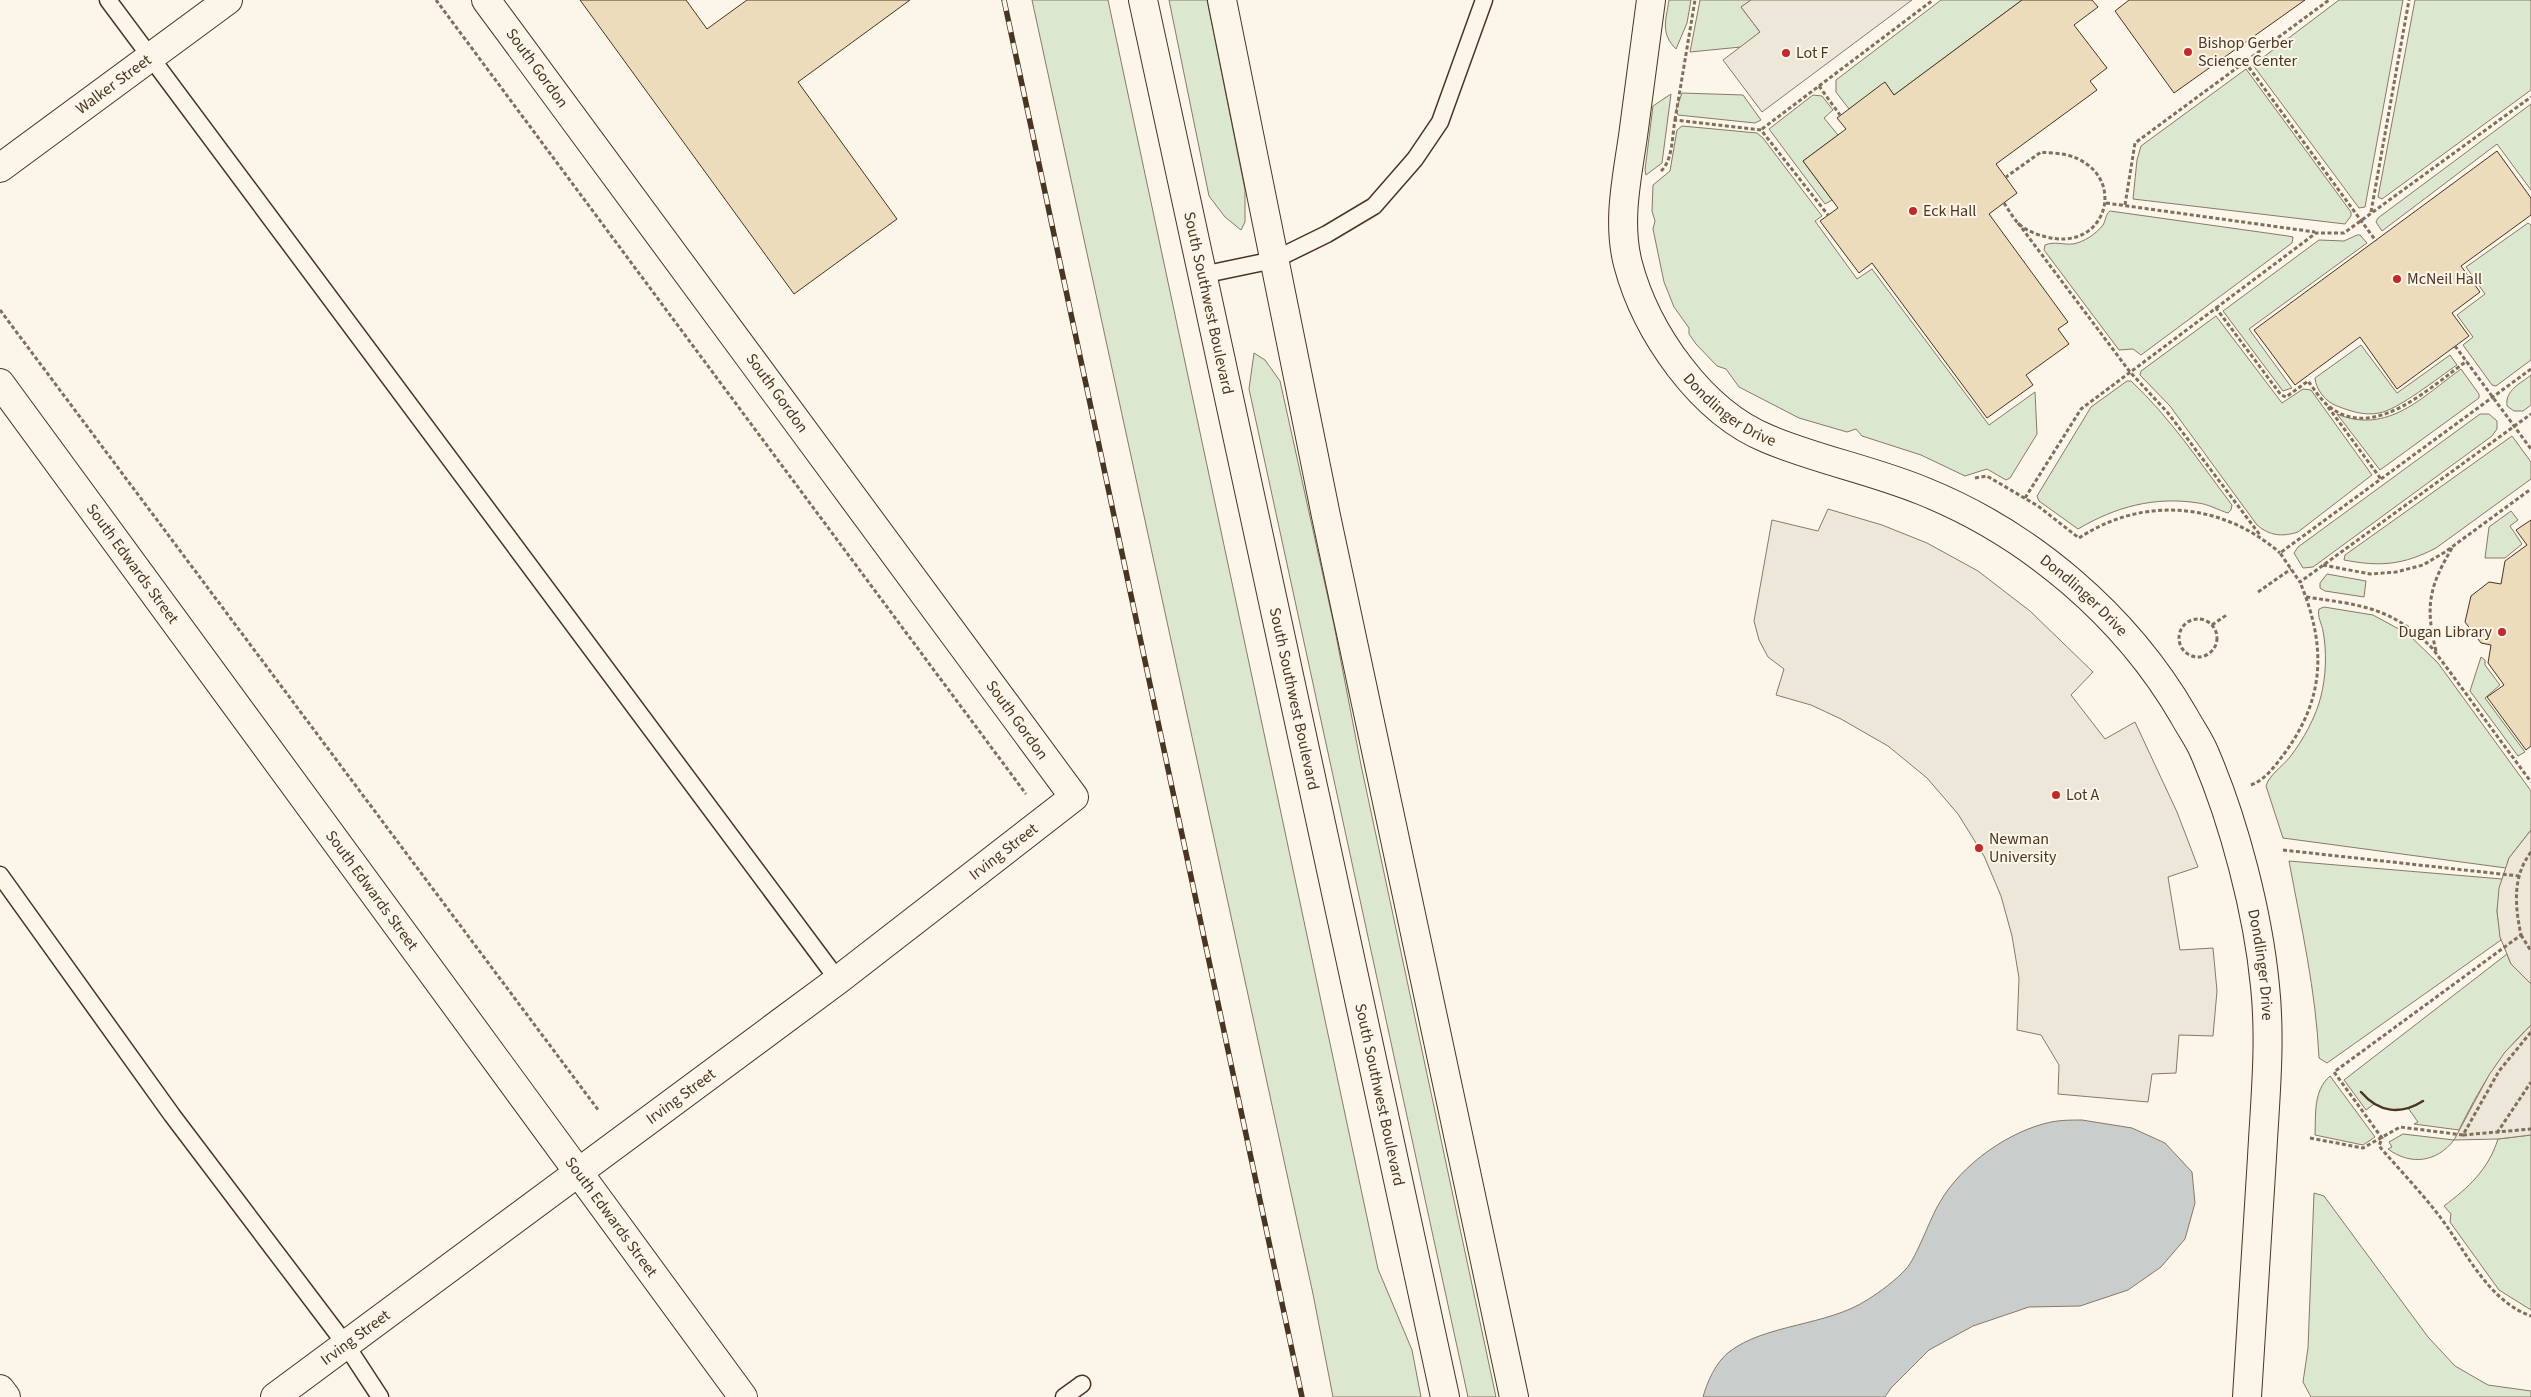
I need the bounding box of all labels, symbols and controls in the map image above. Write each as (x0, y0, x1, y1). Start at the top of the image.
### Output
street label: South Gordon (501, 24, 573, 112)
place label: Bishop Gerber Science Center (2198, 32, 2298, 72)
place label: Lot F (1796, 42, 1829, 64)
marker: Bishop Gerber Science Center (2182, 46, 2194, 58)
marker: Lot F (1780, 47, 1792, 59)
street label: Walker Street (71, 49, 156, 120)
place label: Eck Hall (1923, 200, 1976, 222)
marker: Eck Hall (1907, 205, 1919, 217)
street label: South Southwest Boulevard (1178, 210, 1239, 396)
place label: McNeil Hall (2407, 268, 2482, 290)
marker: McNeil Hall (2391, 273, 2403, 285)
street label: South Gordon (741, 349, 813, 437)
street label: Dondlinger Drive (1678, 368, 1779, 452)
street label: South Edwards Street (81, 499, 184, 629)
street label: Dondlinger Drive (2035, 549, 2133, 641)
street label: South Southwest Boulevard (1264, 605, 1325, 792)
place label: Dugan Library (2398, 621, 2493, 643)
marker: Dugan Library (2496, 626, 2508, 638)
street label: South Gordon (981, 676, 1053, 764)
place label: Lot A (2066, 784, 2100, 806)
marker: Lot A (2050, 789, 2062, 801)
street label: Irving Street (964, 818, 1043, 885)
street label: South Edwards Street (320, 826, 424, 956)
place label: Newman University (1989, 828, 2057, 868)
marker: Newman University (1973, 842, 1985, 854)
street label: Dondlinger Drive (2242, 907, 2278, 1021)
street label: South Southwest Boulevard (1349, 1001, 1410, 1188)
street label: Irving Street (641, 1063, 721, 1130)
street label: South Edwards Street (560, 1152, 663, 1282)
street label: Irving Street (316, 1304, 395, 1371)

